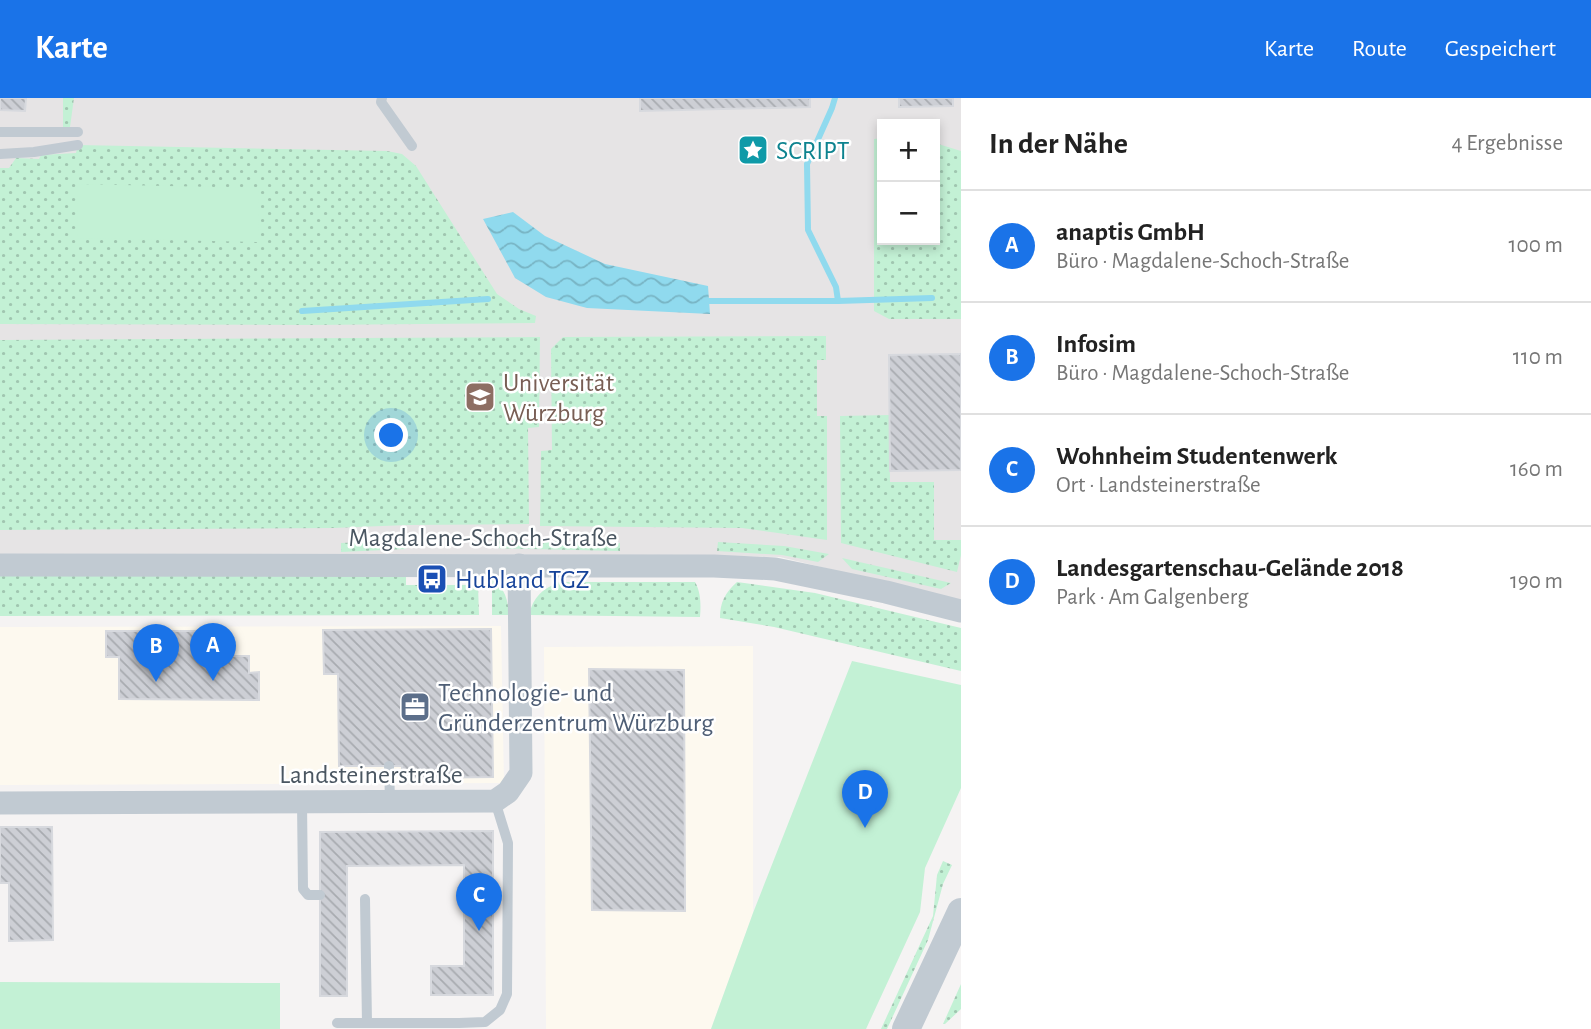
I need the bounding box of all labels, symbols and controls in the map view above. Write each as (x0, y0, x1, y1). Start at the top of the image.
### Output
text: Karte (35, 32, 108, 65)
text: Karte (1264, 37, 1314, 61)
text: Route (1352, 37, 1407, 61)
text: Gespeichert (1445, 37, 1556, 61)
map controls (877, 119, 940, 245)
button: + (877, 119, 940, 182)
text: In der Nähe (989, 129, 1128, 159)
text: 4 Ergebnisse (1451, 132, 1563, 155)
place icon: SCRIPT (736, 133, 770, 167)
place label: SCRIPT (776, 138, 850, 164)
button: − (877, 182, 940, 245)
text: anaptis GmbH (1056, 219, 1205, 245)
text: A (1005, 234, 1019, 257)
text: 100 m (1509, 234, 1563, 257)
text: Büro · Magdalene-Schoch-Straße (1056, 250, 1349, 273)
text: Infosim (1056, 331, 1136, 357)
text: B (1005, 346, 1019, 369)
text: 110 m (1513, 346, 1563, 369)
text: Büro · Magdalene-Schoch-Straße (1056, 362, 1349, 385)
place label: Universität Würzburg (503, 370, 614, 426)
school or university icon: Universität Würzburg (463, 380, 497, 414)
your location (374, 418, 408, 452)
text: Wohnheim Studentenwerk (1056, 443, 1337, 469)
text: C (1006, 458, 1018, 481)
text: 160 m (1510, 458, 1563, 481)
text: Ort · Landsteinerstraße (1056, 474, 1261, 497)
street label: Magdalene-Schoch-Straße (349, 525, 617, 551)
text: Landesgartenschau-Gelände 2018 (1056, 555, 1404, 581)
bus stop icon: Hubland TGZ (415, 562, 449, 596)
place label: Hubland TGZ (455, 567, 590, 593)
text: D (1004, 570, 1020, 593)
text: 190 m (1510, 570, 1563, 593)
text: Park · Am Galgenberg (1056, 586, 1248, 609)
pin: A (190, 623, 236, 681)
pin: B (133, 624, 179, 682)
place label: Technologie- und Gründerzentrum Würzburg (438, 680, 714, 736)
office icon: Technologie- und Gründerzentrum Würzburg (398, 690, 432, 724)
street label: Landsteinerstraße (279, 762, 463, 788)
pin: D (842, 770, 888, 828)
pin: C (456, 873, 502, 931)

